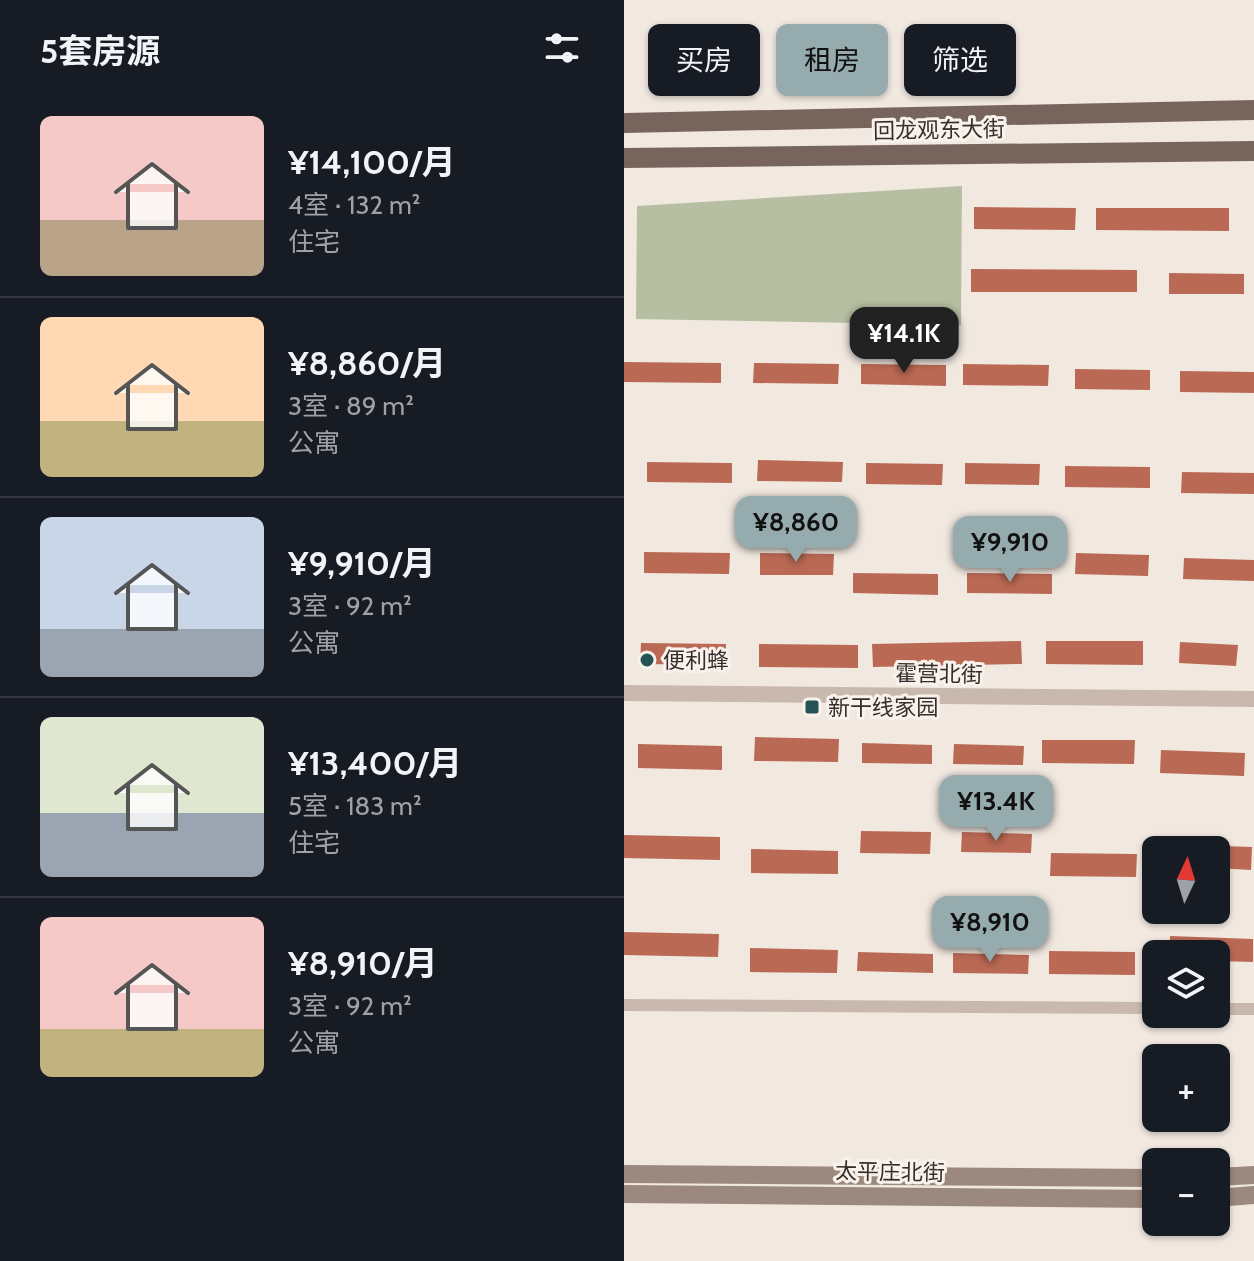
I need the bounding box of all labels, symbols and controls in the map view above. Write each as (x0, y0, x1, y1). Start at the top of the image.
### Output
chip: 买房 (648, 24, 760, 96)
chip: 租房 (776, 24, 888, 96)
chip: 筛选 (904, 24, 1016, 96)
icon: filters (540, 26, 584, 70)
text: 5套房源 (40, 30, 160, 72)
street label: 回龙观东大街 (873, 115, 1005, 145)
text: ¥14,100/月 (288, 141, 456, 183)
icon: home (104, 148, 200, 244)
text: 4室 · 132 m² (288, 189, 420, 221)
text: 住宅 (288, 226, 340, 258)
pin: ¥14.1K (839, 307, 969, 375)
text: ¥14.1K (868, 317, 940, 349)
text: ¥8,860/月 (288, 342, 446, 384)
icon: home (104, 349, 200, 445)
text: 3室 · 89 m² (288, 390, 414, 422)
text: 公寓 (288, 427, 340, 459)
pin: ¥8,860 (731, 496, 861, 564)
text: ¥8,860 (753, 506, 839, 538)
pin: ¥9,910 (945, 516, 1075, 584)
text: ¥9,910 (971, 526, 1049, 558)
text: ¥9,910/月 (288, 542, 436, 584)
icon: home (104, 549, 200, 645)
text: 3室 · 92 m² (288, 590, 412, 622)
text: 公寓 (288, 627, 340, 659)
place label: 便利蜂 (663, 647, 729, 674)
marker: 便利蜂 (638, 651, 656, 669)
street label: 霍营北街 (895, 660, 983, 688)
place label: 新干线家园 (828, 694, 938, 721)
marker: 新干线家园 (803, 698, 821, 716)
text: ¥13,400/月 (288, 742, 462, 784)
icon: home (104, 749, 200, 845)
pin: ¥13.4K (931, 775, 1061, 843)
text: ¥13.4K (957, 785, 1035, 817)
text: 5室 · 183 m² (288, 790, 422, 822)
text: 住宅 (288, 827, 340, 859)
north arrow (1142, 836, 1230, 924)
map controls (1142, 836, 1230, 1236)
pin: ¥8,910 (925, 896, 1055, 964)
text: ¥8,910 (950, 906, 1030, 938)
button: layers (1142, 940, 1230, 1028)
text: ¥8,910/月 (288, 942, 438, 984)
icon: home (104, 949, 200, 1045)
text: 3室 · 92 m² (288, 990, 412, 1022)
text: 公寓 (288, 1027, 340, 1059)
button: + (1142, 1044, 1230, 1132)
button: − (1142, 1148, 1230, 1236)
street label: 太平庄北街 (835, 1158, 945, 1186)

